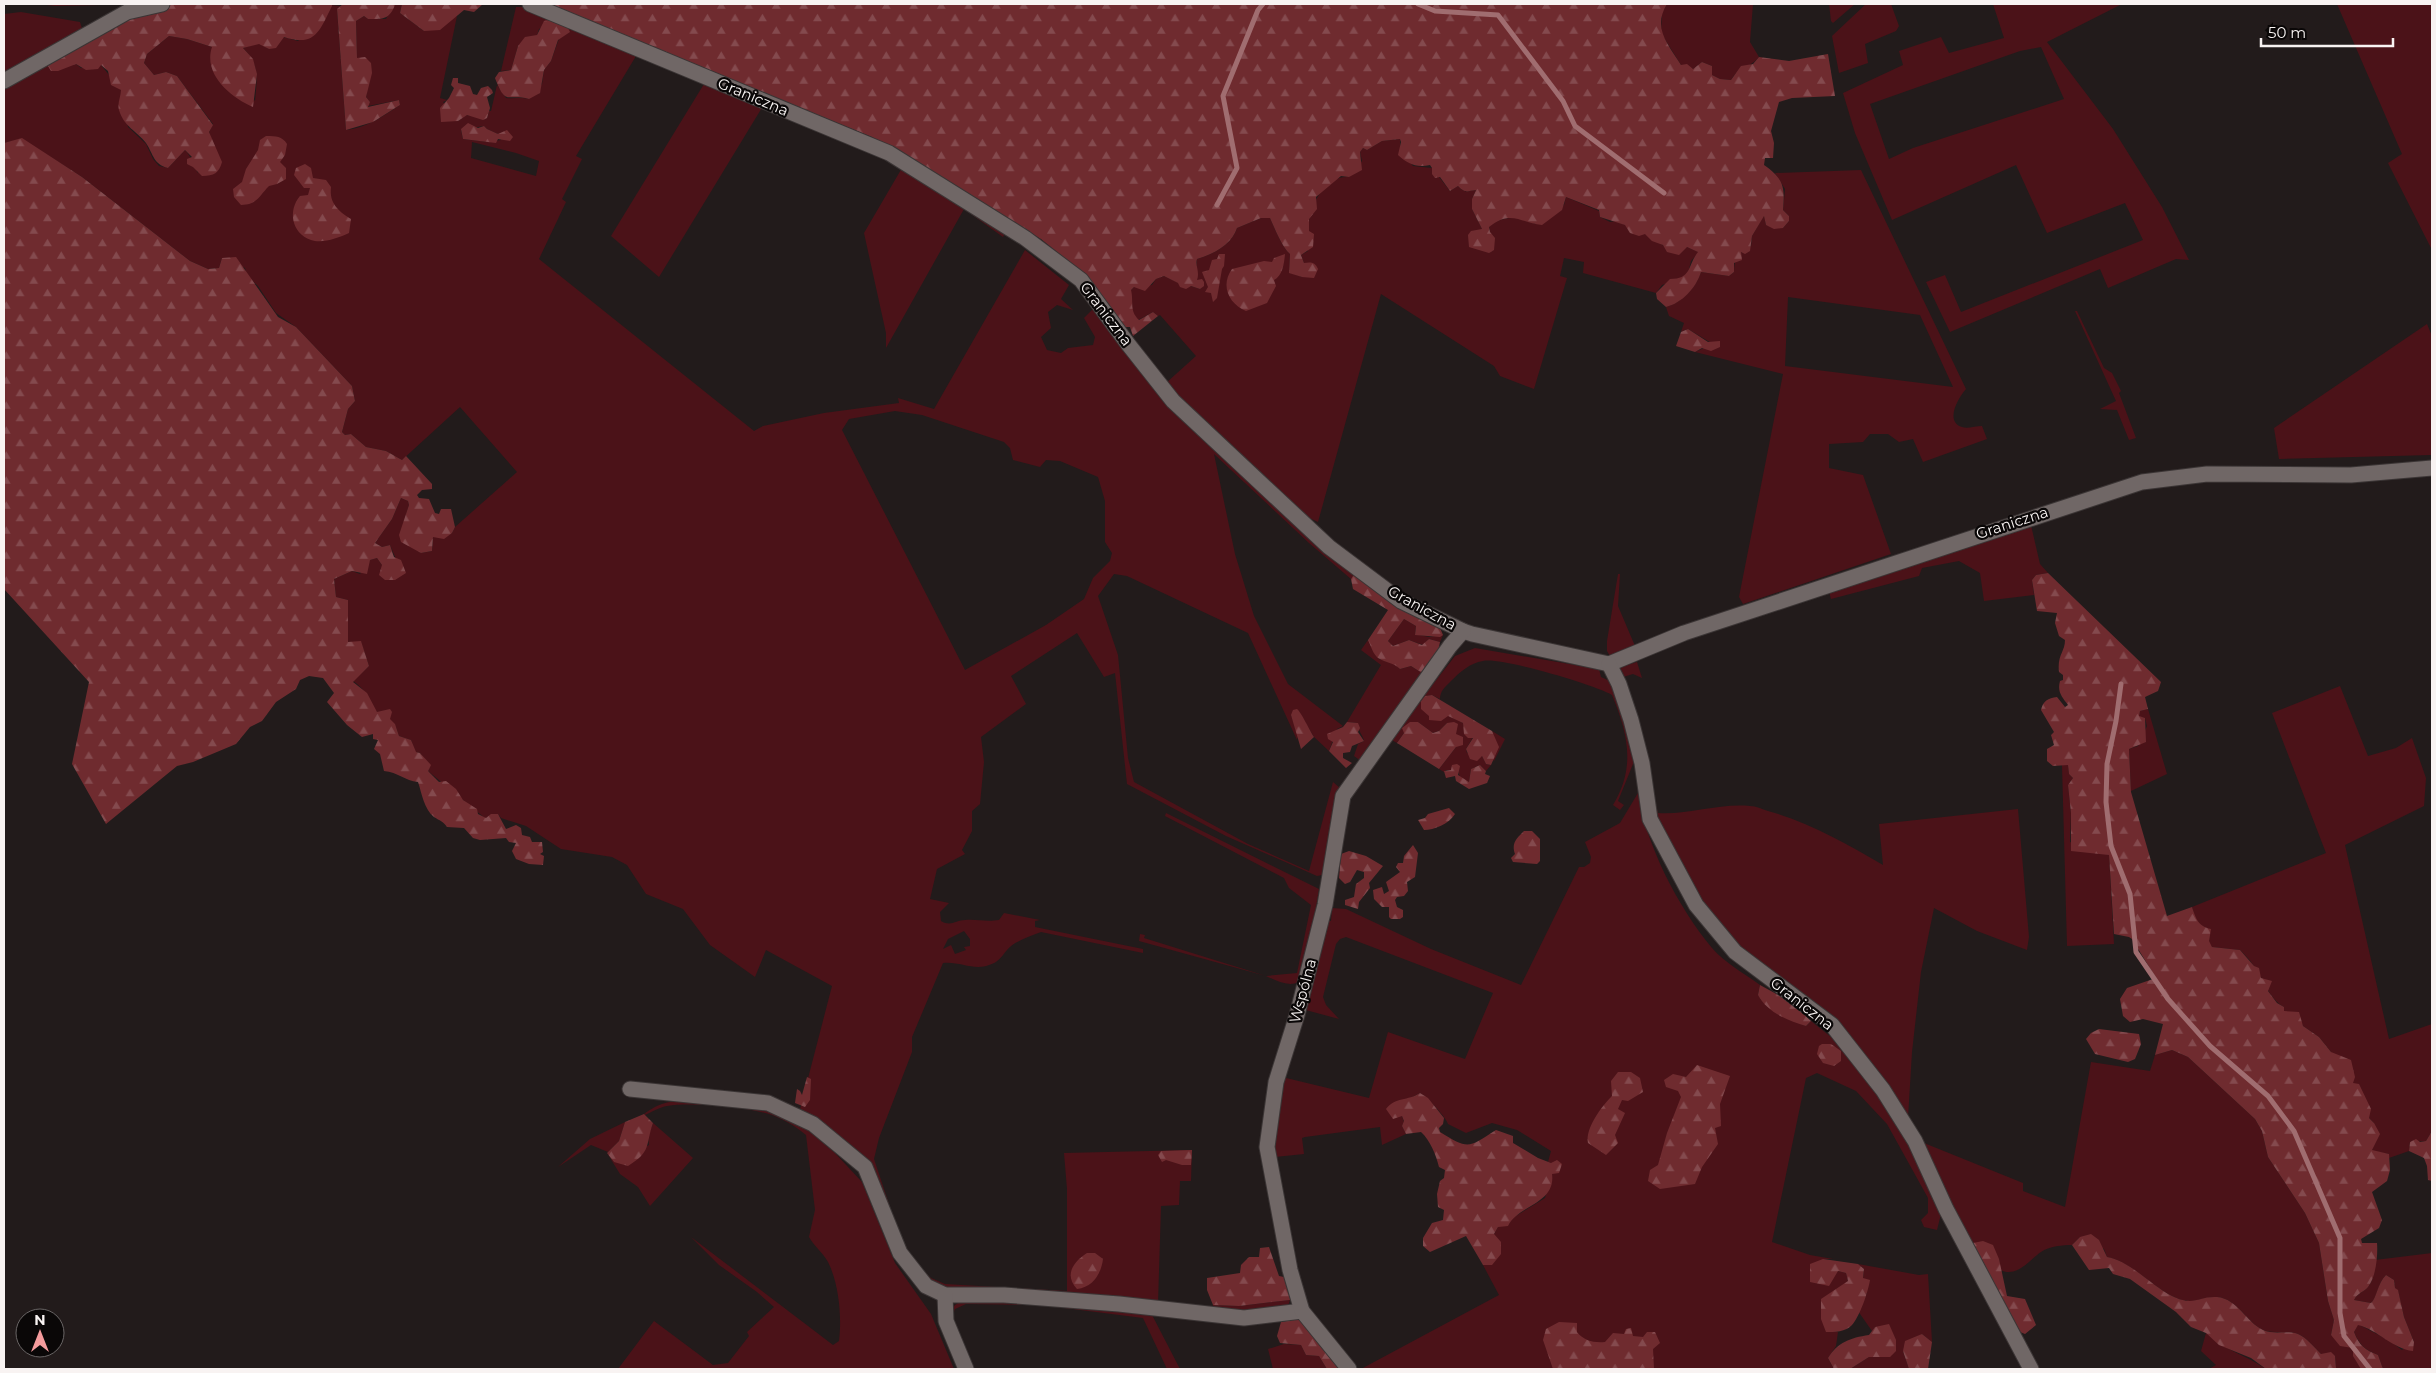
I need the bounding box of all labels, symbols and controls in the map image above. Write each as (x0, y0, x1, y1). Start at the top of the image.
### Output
scale bar (2261, 15, 2394, 47)
text: 50 m (2268, 23, 2306, 42)
street label: Graniczna (715, 73, 791, 120)
street label: Graniczna (1076, 278, 1137, 349)
street label: Graniczna (1973, 502, 2050, 543)
street label: Graniczna (1385, 581, 1460, 634)
street label: Wspólna (1285, 957, 1320, 1025)
street label: Graniczna (1767, 973, 1838, 1034)
north arrow (15, 1308, 65, 1358)
text: N (34, 1311, 46, 1329)

